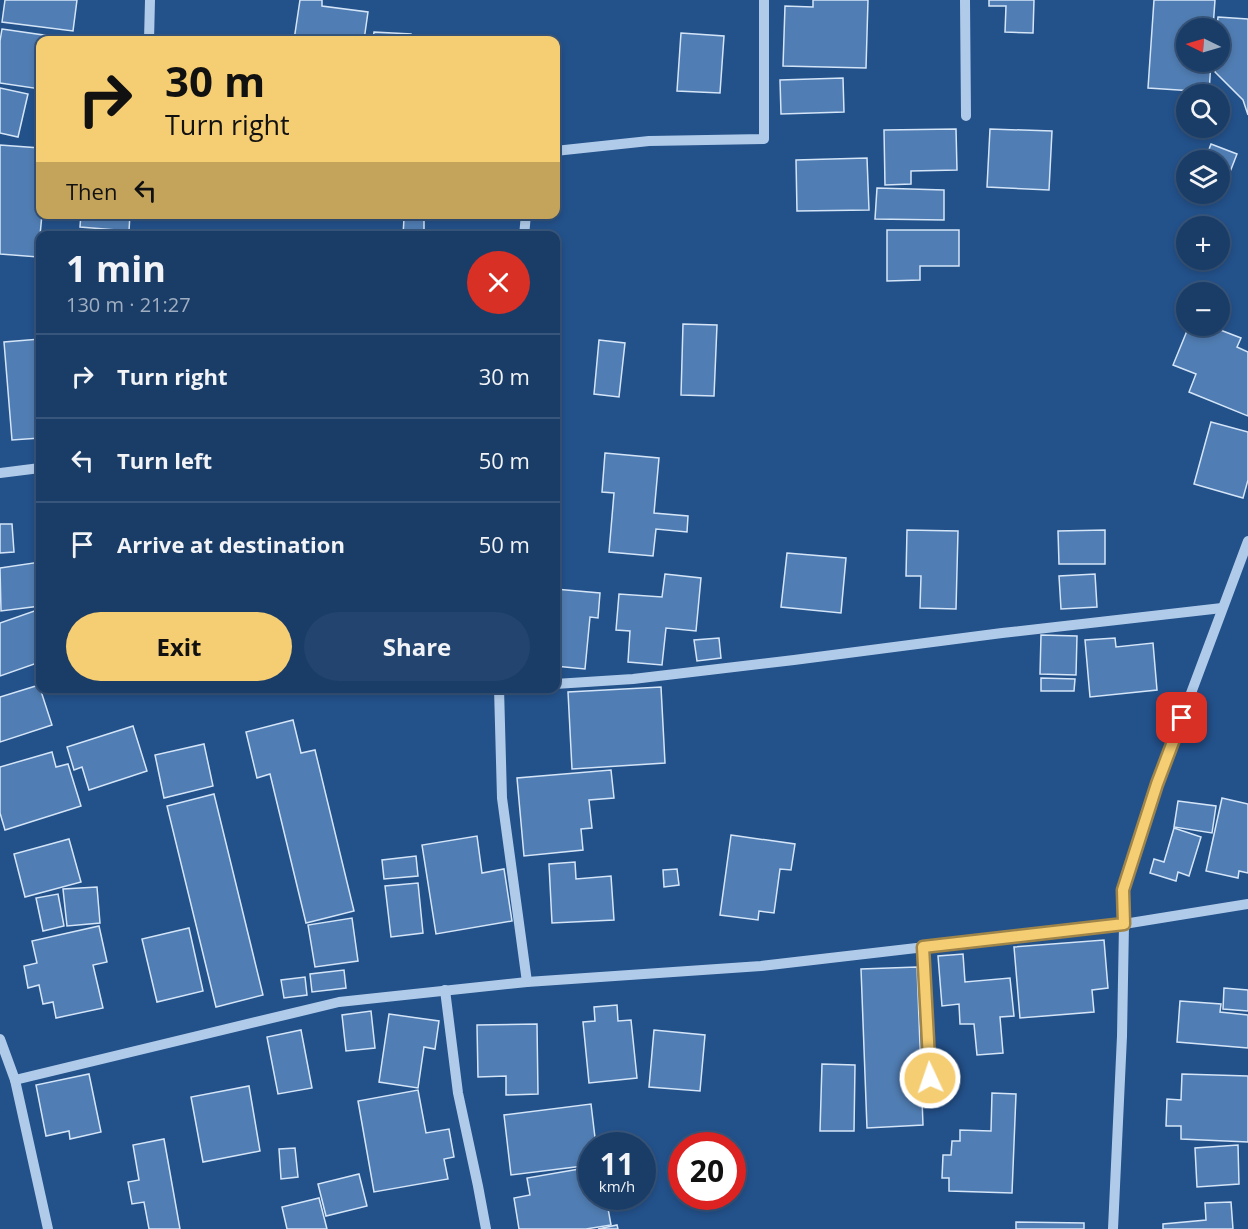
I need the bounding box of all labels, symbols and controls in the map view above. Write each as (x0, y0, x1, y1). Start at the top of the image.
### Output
north arrow (1176, 18, 1230, 72)
map controls (1176, 18, 1230, 336)
text: 30 m (165, 52, 265, 109)
icon: right (66, 60, 144, 138)
button: search (1176, 84, 1230, 138)
text: Turn right (165, 106, 290, 143)
button: layers (1176, 150, 1230, 204)
icon: left (129, 174, 162, 207)
text: Then (66, 176, 117, 206)
button: + (1176, 216, 1230, 270)
text: 1 min (66, 244, 166, 293)
button: close (467, 251, 530, 314)
button: − (1176, 282, 1230, 336)
text: 130 m · 21:27 (66, 291, 191, 318)
icon: right (66, 360, 99, 393)
text: Turn right (117, 361, 228, 391)
text: 30 m (479, 361, 530, 391)
icon: left (66, 444, 99, 477)
text: Turn left (117, 445, 212, 475)
text: 50 m (479, 445, 530, 475)
icon: arrive (66, 528, 99, 561)
text: Arrive at destination (117, 529, 345, 559)
text: 50 m (479, 529, 530, 559)
button: Exit (66, 612, 292, 681)
button: Share (304, 612, 530, 681)
pin (1156, 692, 1207, 743)
icon: arrive (1165, 701, 1198, 734)
position arrow (898, 1046, 962, 1110)
speed limit sign: 20 (668, 1132, 746, 1210)
text: 11 (600, 1143, 634, 1184)
text: km/h (599, 1176, 635, 1196)

